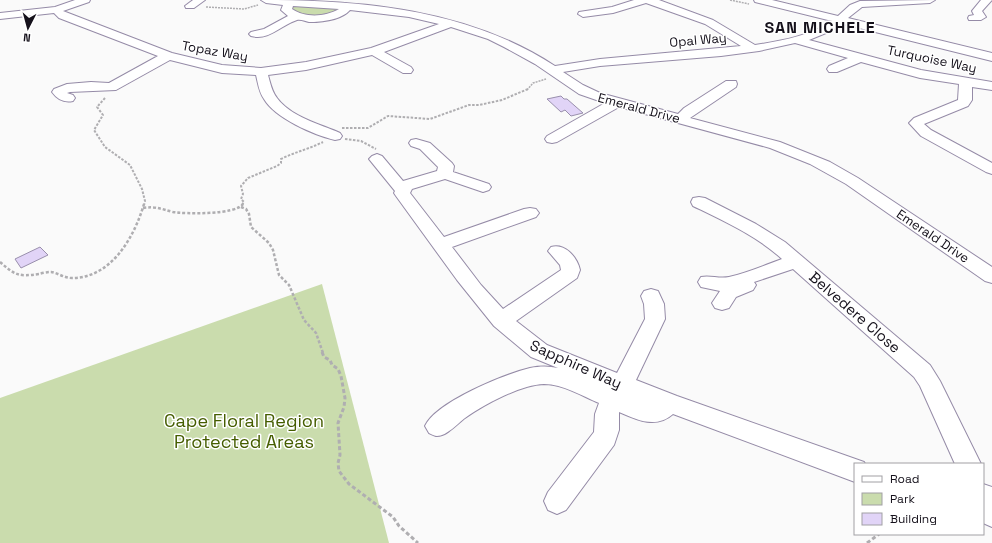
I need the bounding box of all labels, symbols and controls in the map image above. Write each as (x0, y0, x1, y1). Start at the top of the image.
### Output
north arrow (8, 8, 48, 48)
district label: SAN MICHELE (764, 17, 876, 38)
street label: Opal Way (669, 29, 727, 51)
text: N (23, 31, 31, 45)
street label: Topaz Way (181, 37, 249, 65)
street label: Turquoise Way (886, 41, 978, 77)
street label: Emerald Drive (596, 89, 682, 127)
street label: Emerald Drive (893, 205, 973, 267)
street label: Belvedere Close (805, 267, 905, 357)
street label: Sapphire Way (527, 335, 625, 393)
park label: Cape Floral Region Protected Areas (164, 409, 324, 453)
legend (854, 463, 984, 535)
text: Road (890, 471, 919, 487)
text: Park (890, 491, 915, 507)
text: Building (890, 511, 937, 527)

